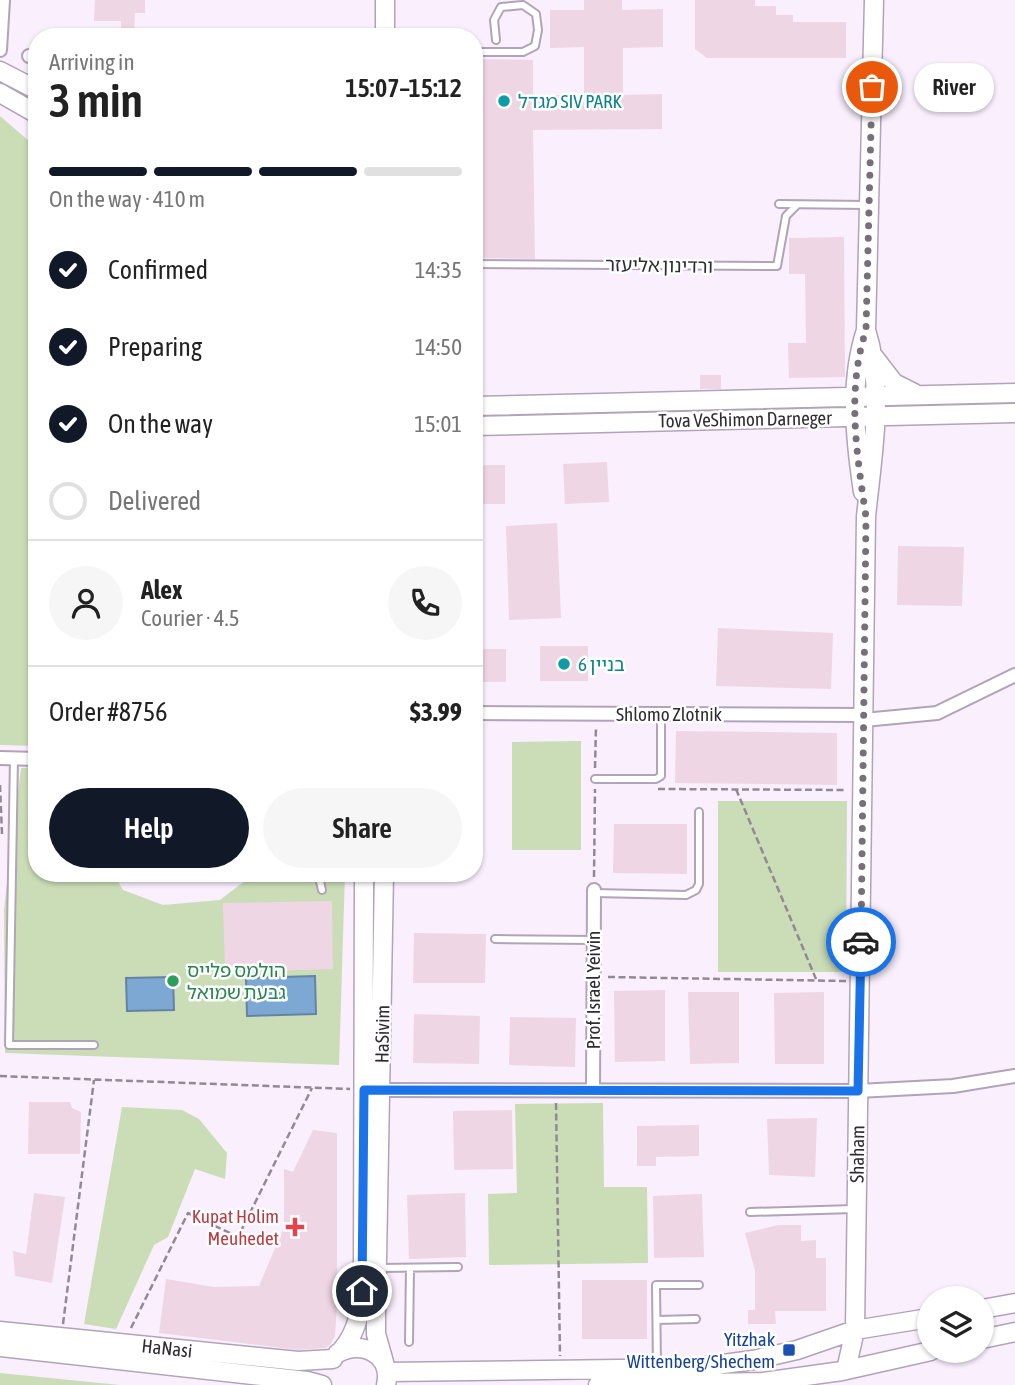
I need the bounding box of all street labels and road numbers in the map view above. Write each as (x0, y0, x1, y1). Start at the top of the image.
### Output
street label: ורדינון אליעזר (605, 253, 713, 277)
street label: Tova VeShimon Darneger (658, 406, 832, 432)
street label: Shlomo Zlotnik (616, 703, 723, 725)
street label: Prof. Israel Yeivin (582, 931, 604, 1049)
street label: HaSivim (370, 1005, 394, 1063)
street label: Shaham (845, 1125, 869, 1183)
street label: HaNasi (140, 1334, 194, 1362)

